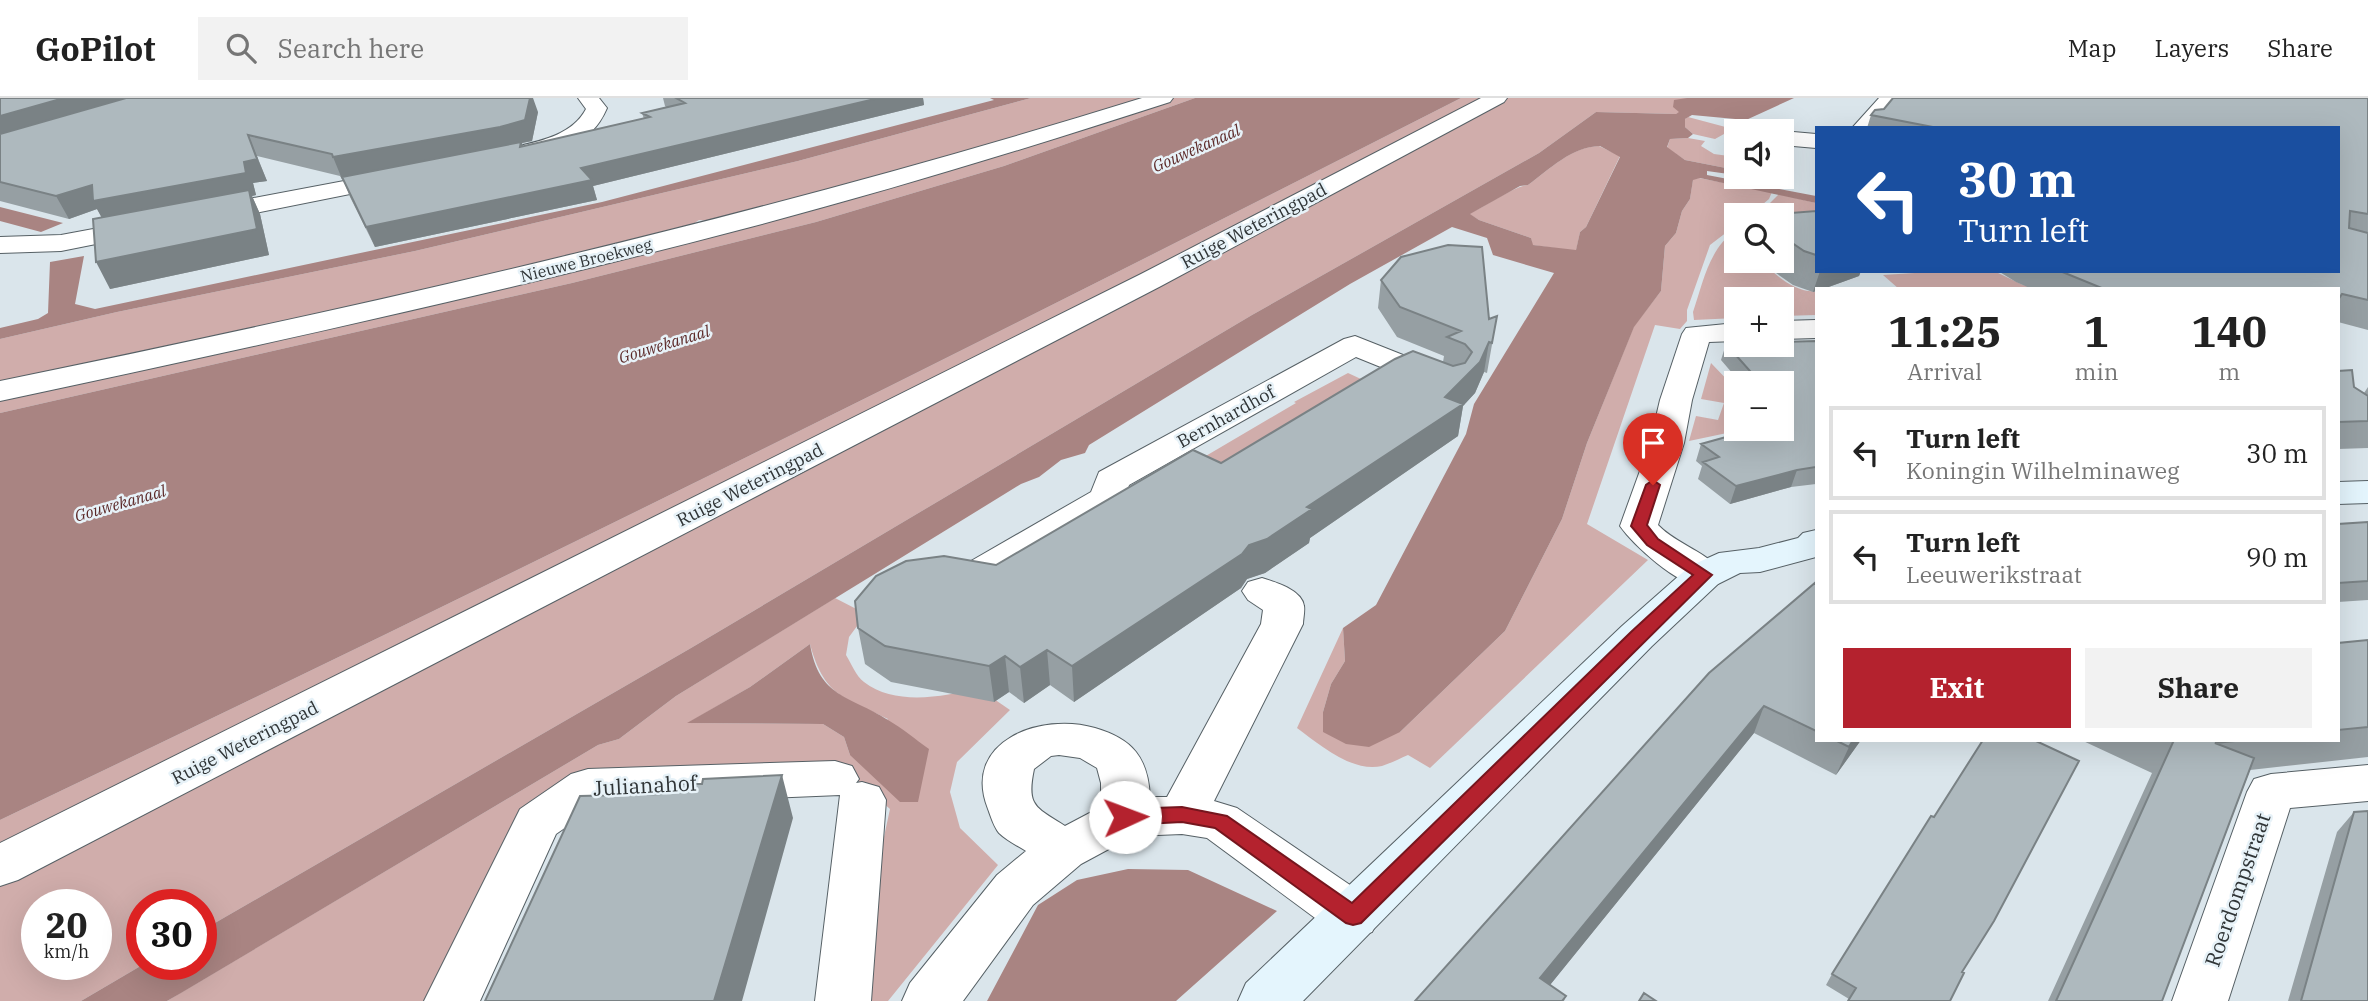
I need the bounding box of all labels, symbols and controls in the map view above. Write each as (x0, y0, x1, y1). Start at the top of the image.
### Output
search box (198, 17, 688, 80)
text: GoPilot (35, 27, 156, 70)
icon: search (222, 29, 260, 67)
text: Search here (278, 31, 424, 65)
text: Map (2068, 32, 2116, 64)
text: Layers (2154, 32, 2229, 64)
text: Share (2267, 32, 2333, 64)
map controls (1724, 119, 1794, 441)
button: sound (1724, 119, 1794, 189)
water label: Gouwekanaal (1149, 120, 1243, 176)
text: 30 m (1958, 147, 2076, 210)
icon: left (1843, 154, 1934, 245)
street label: Ruige Weteringpad (1177, 177, 1331, 274)
button: search (1724, 203, 1794, 273)
text: Turn left (1958, 209, 2089, 251)
street label: Nieuwe Broekweg (518, 234, 654, 286)
button: + (1724, 287, 1794, 357)
text: 11:25 (1888, 304, 2002, 359)
text: 1 (2084, 304, 2109, 359)
text: 140 (2191, 304, 2267, 359)
water label: Gouwekanaal (616, 321, 712, 367)
text: Arrival (1907, 356, 1982, 386)
text: min (2075, 356, 2118, 386)
text: m (2218, 356, 2240, 386)
button: − (1724, 371, 1794, 441)
street label: Bernhardhof (1173, 379, 1280, 453)
pin (1623, 413, 1683, 485)
text: Turn left (1906, 421, 2020, 455)
icon: arrive (1634, 424, 1672, 462)
icon: left (1847, 434, 1885, 472)
text: 30 m (2246, 436, 2308, 470)
street label: Ruige Weteringpad (673, 438, 827, 531)
text: Koningin Wilhelminaweg (1906, 455, 2180, 485)
water label: Gouwekanaal (72, 480, 168, 526)
text: Turn left (1906, 525, 2020, 559)
icon: left (1847, 538, 1885, 576)
text: 90 m (2246, 540, 2308, 574)
text: Leeuwerikstraat (1906, 559, 2082, 589)
button: Exit (1843, 648, 2071, 728)
button: Share (2085, 648, 2312, 728)
street label: Ruige Weteringpad (168, 696, 322, 789)
street label: Julianahof (592, 768, 699, 802)
position arrow (1088, 780, 1162, 854)
street label: Roerdompstraat (2198, 809, 2276, 970)
speed limit sign: 30 (126, 889, 217, 980)
text: 20 (45, 902, 88, 948)
text: km/h (44, 940, 89, 963)

